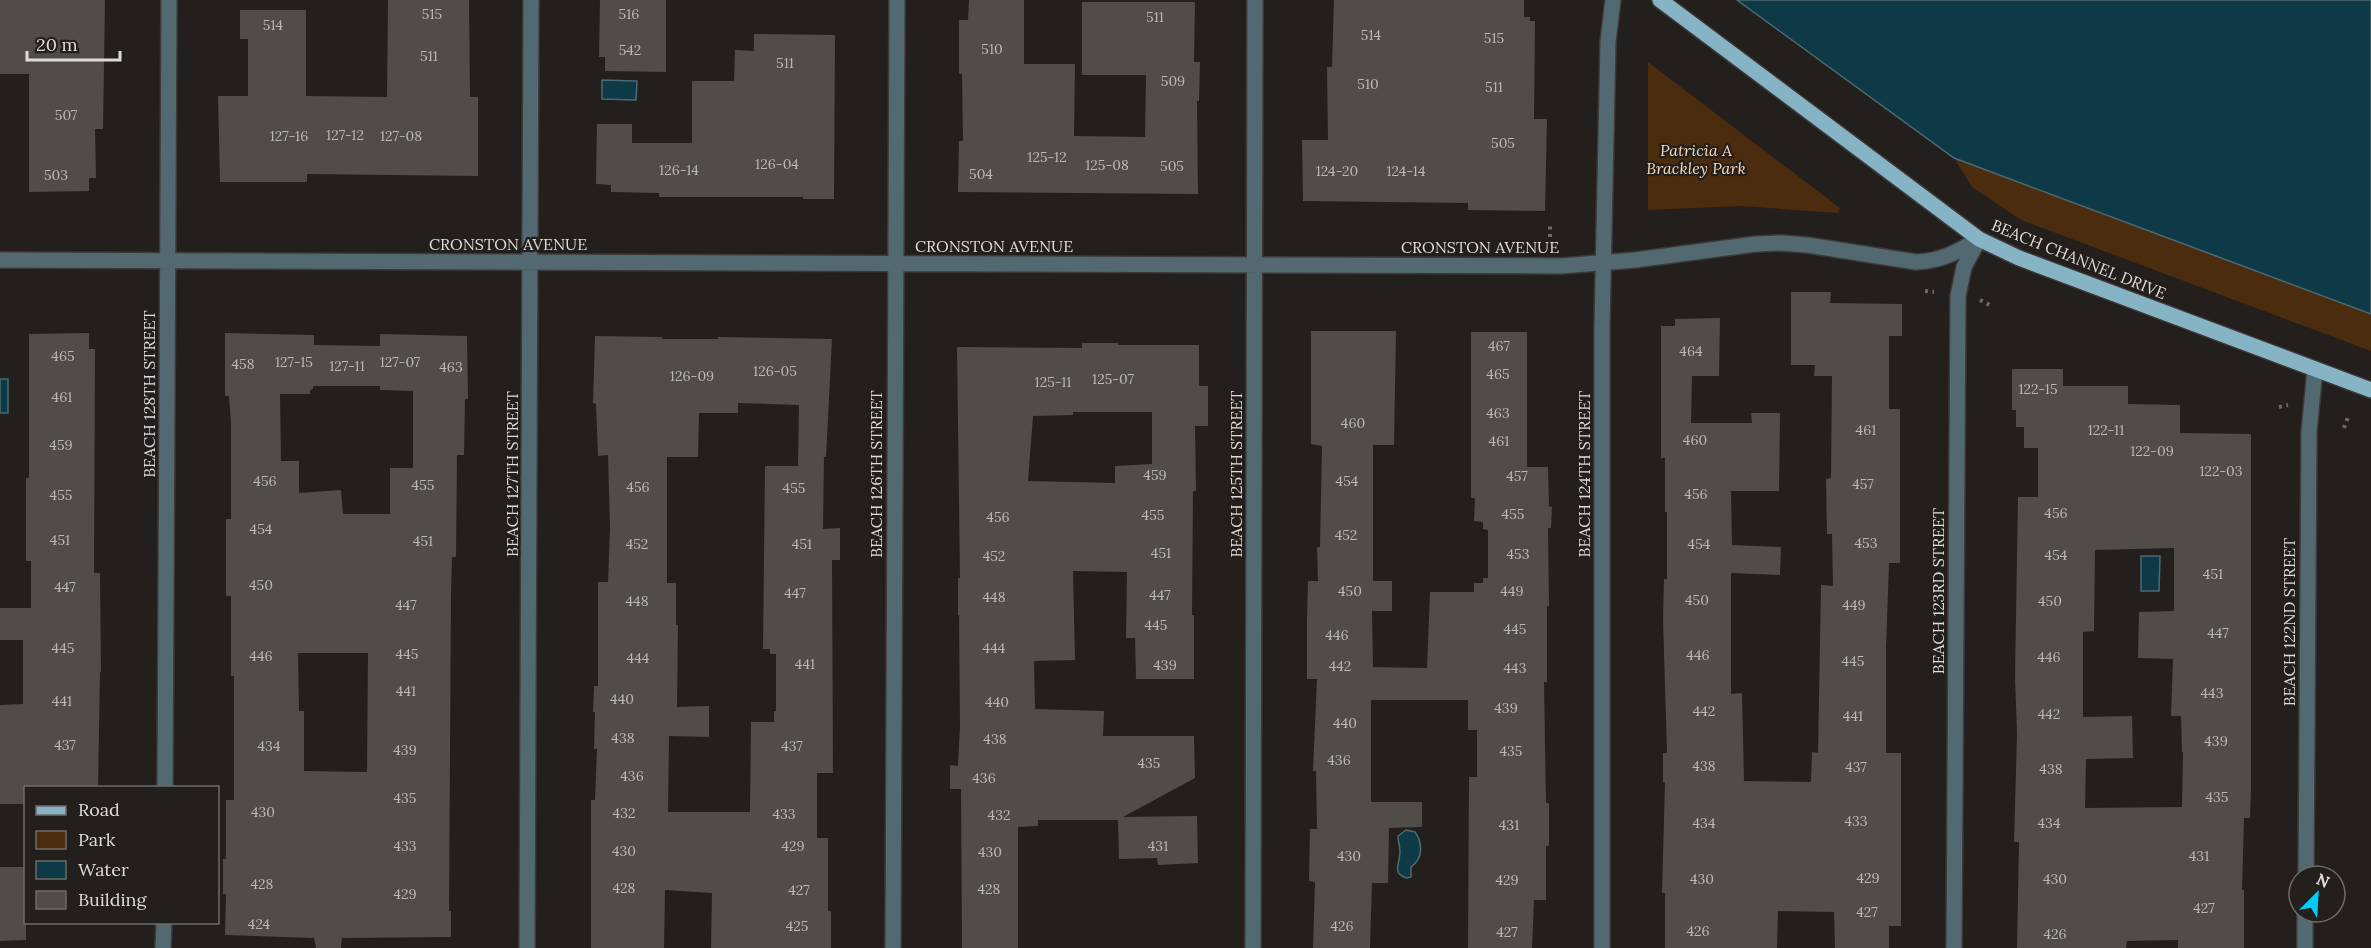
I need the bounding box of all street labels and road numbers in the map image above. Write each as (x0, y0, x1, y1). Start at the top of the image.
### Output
street label: BEACH CHANNEL DRIVE (1989, 215, 2169, 303)
street label: CRONSTON AVENUE (429, 234, 587, 254)
street label: CRONSTON AVENUE (915, 236, 1073, 256)
street label: CRONSTON AVENUE (1401, 237, 1559, 257)
street label: BEACH 128TH STREET (139, 310, 159, 478)
street label: BEACH 126TH STREET (866, 390, 886, 558)
street label: BEACH 125TH STREET (1226, 390, 1246, 558)
street label: BEACH 127TH STREET (502, 391, 522, 557)
street label: BEACH 124TH STREET (1574, 391, 1594, 557)
street label: BEACH 123RD STREET (1928, 508, 1948, 674)
street label: BEACH 122ND STREET (2279, 538, 2299, 706)

